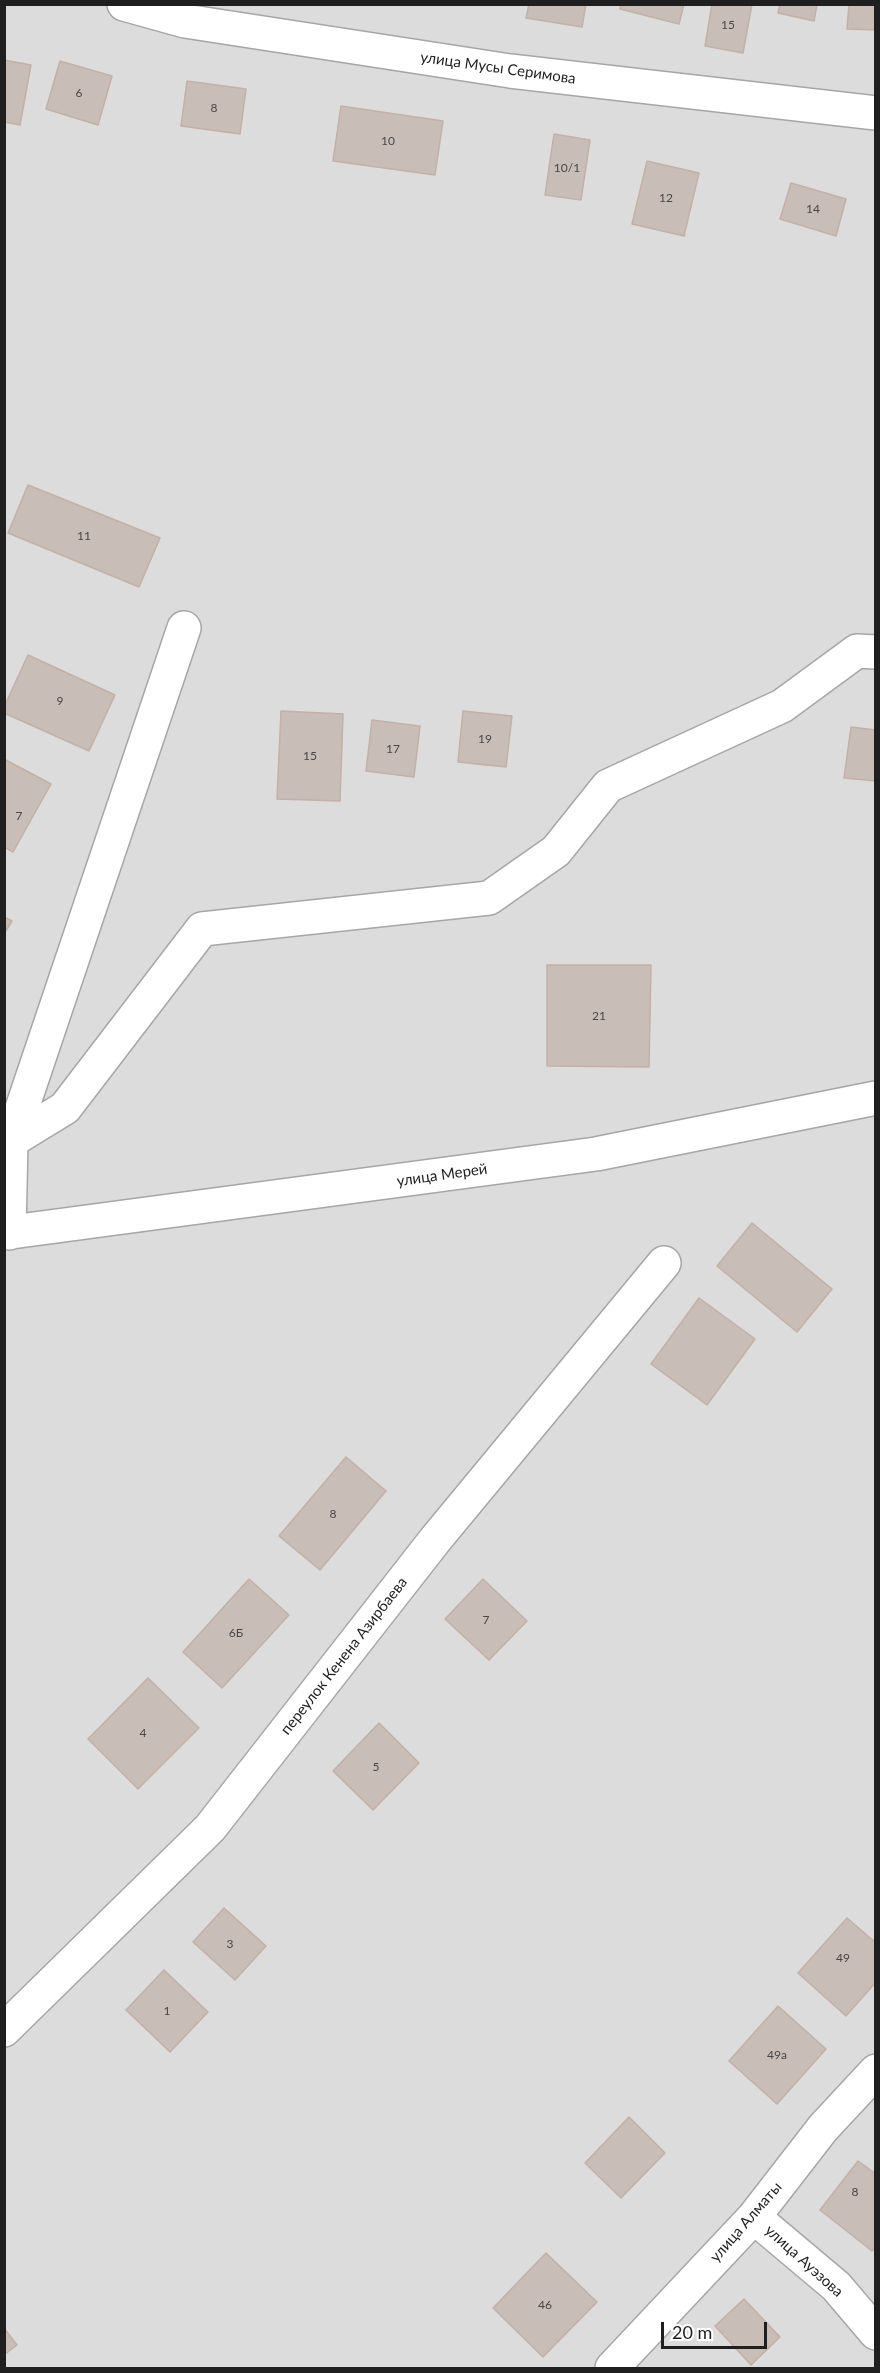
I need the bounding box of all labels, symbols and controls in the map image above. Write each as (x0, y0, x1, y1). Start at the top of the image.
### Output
house number: 15 (721, 18, 735, 32)
street label: улица Мусы Серимова (419, 48, 577, 88)
house number: 6 (76, 86, 82, 100)
house number: 8 (211, 101, 217, 115)
house number: 10 (381, 134, 395, 148)
house number: 10/1 (554, 161, 580, 175)
house number: 12 (659, 191, 673, 205)
house number: 14 (806, 202, 820, 216)
house number: 11 (77, 529, 91, 543)
house number: 9 (57, 694, 63, 708)
house number: 19 (478, 732, 492, 746)
house number: 17 (386, 742, 400, 756)
house number: 15 (303, 749, 317, 763)
house number: 7 (16, 809, 22, 823)
house number: 21 (592, 1009, 606, 1023)
street label: улица Мерей (396, 1160, 488, 1190)
house number: 8 (330, 1507, 336, 1521)
street label: переулок Кенена Азирбаева (277, 1574, 411, 1738)
house number: 7 (483, 1613, 489, 1627)
house number: 6Б (229, 1626, 243, 1640)
house number: 4 (140, 1726, 146, 1740)
house number: 5 (373, 1760, 379, 1774)
house number: 3 (227, 1937, 233, 1951)
house number: 49 (836, 1951, 850, 1965)
house number: 1 (164, 2004, 170, 2018)
house number: 49а (767, 2048, 787, 2062)
street label: улица Алматы (706, 2178, 786, 2266)
house number: 8 (852, 2185, 858, 2199)
street label: улица Ауэзова (761, 2221, 847, 2301)
house number: 46 (538, 2298, 552, 2312)
scale bar (664, 2310, 770, 2348)
text: 20 m (672, 2321, 712, 2343)

